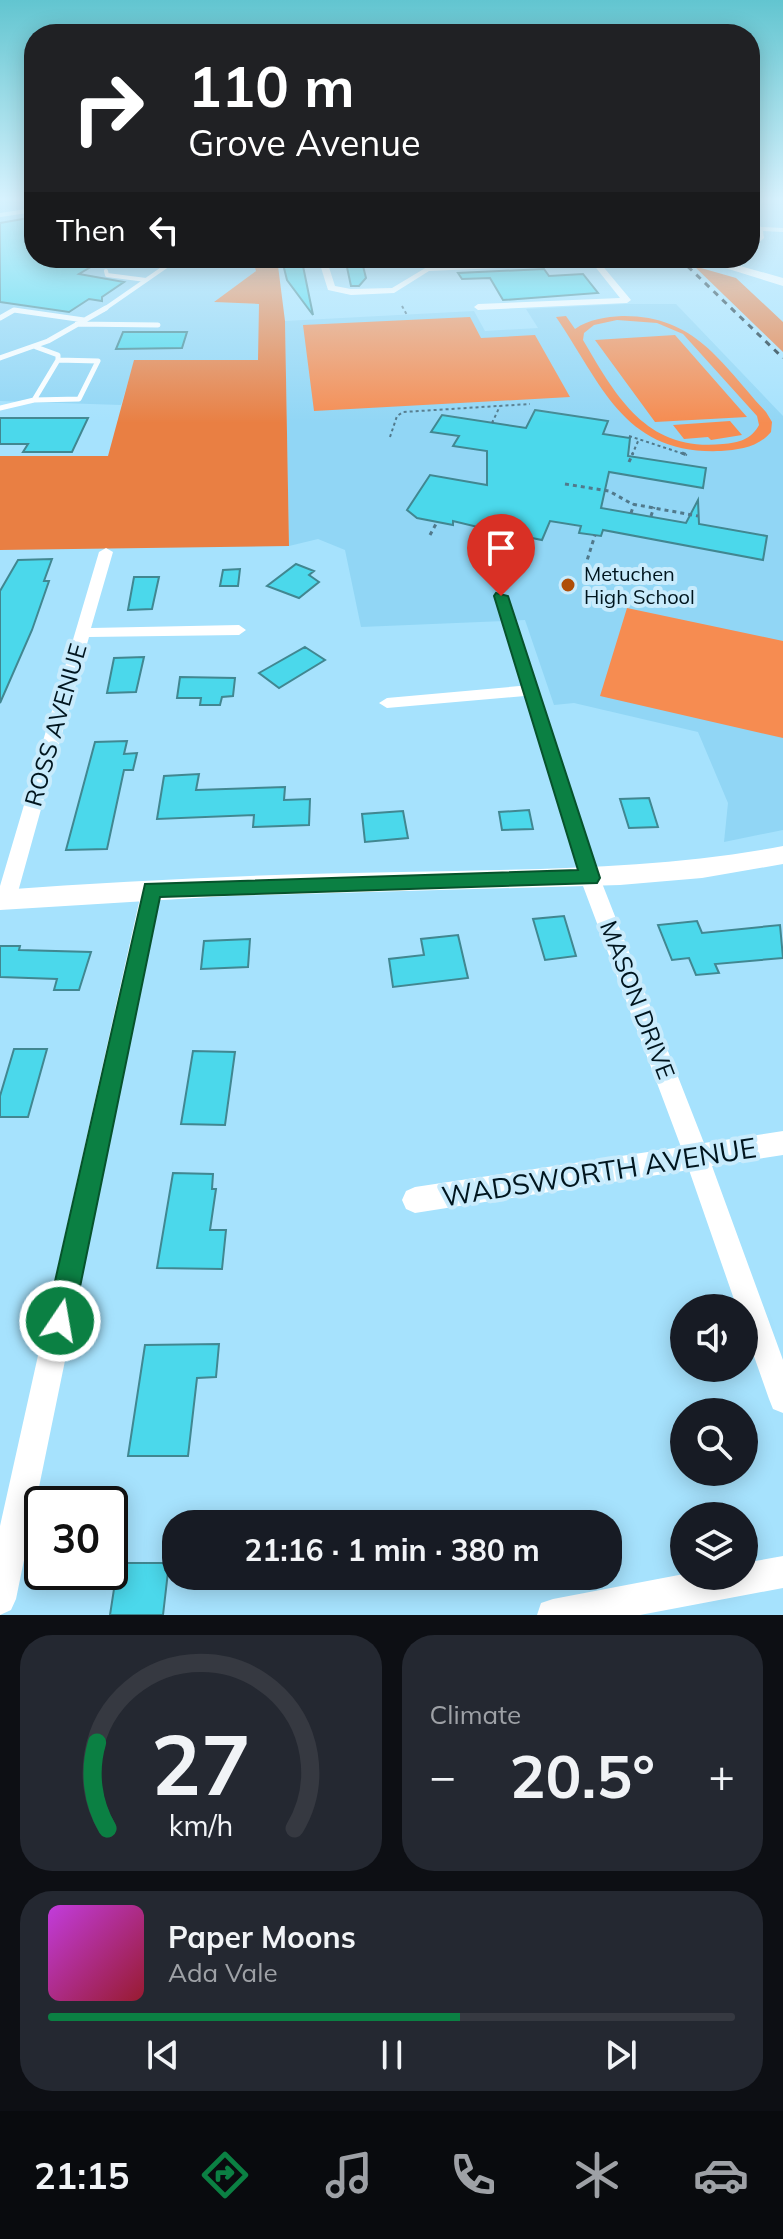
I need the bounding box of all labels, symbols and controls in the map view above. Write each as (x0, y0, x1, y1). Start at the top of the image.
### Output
text: 110 m (188, 51, 355, 121)
icon: right (56, 56, 160, 160)
text: Grove Avenue (188, 120, 421, 165)
icon: left (142, 208, 186, 252)
text: Then (56, 211, 126, 249)
pin (467, 514, 535, 596)
icon: arrive (479, 526, 523, 570)
place label: Metuchen High School (584, 561, 695, 609)
marker: Metuchen High School (559, 576, 577, 594)
street label: ROSS AVENUE (17, 640, 93, 810)
street label: MASON DRIVE (594, 916, 682, 1083)
street label: WADSWORTH AVENUE (439, 1129, 759, 1214)
position arrow (18, 1279, 102, 1363)
map controls (670, 1294, 758, 1590)
button: sound (670, 1294, 758, 1382)
button: search (670, 1398, 758, 1486)
speed limit sign: 30 (24, 1486, 128, 1590)
button: layers (670, 1502, 758, 1590)
text: 21:16 · 1 min · 380 m (244, 1531, 540, 1569)
text: Climate (430, 1698, 521, 1731)
text: 27 (151, 1711, 251, 1816)
text: 20.5° (509, 1738, 655, 1813)
text: − (430, 1748, 456, 1803)
text: + (709, 1748, 735, 1803)
text: km/h (168, 1807, 233, 1843)
text: Paper Moons (168, 1918, 356, 1956)
text: Ada Vale (168, 1956, 278, 1989)
icon: previous (141, 2033, 185, 2077)
icon: pause (370, 2033, 414, 2077)
icon: next (599, 2033, 643, 2077)
icon: directions (197, 2147, 253, 2203)
icon: music (321, 2147, 377, 2203)
icon: phone (445, 2147, 501, 2203)
icon: climate (569, 2147, 625, 2203)
icon: car (693, 2147, 749, 2203)
text: 21:15 (34, 2153, 129, 2198)

